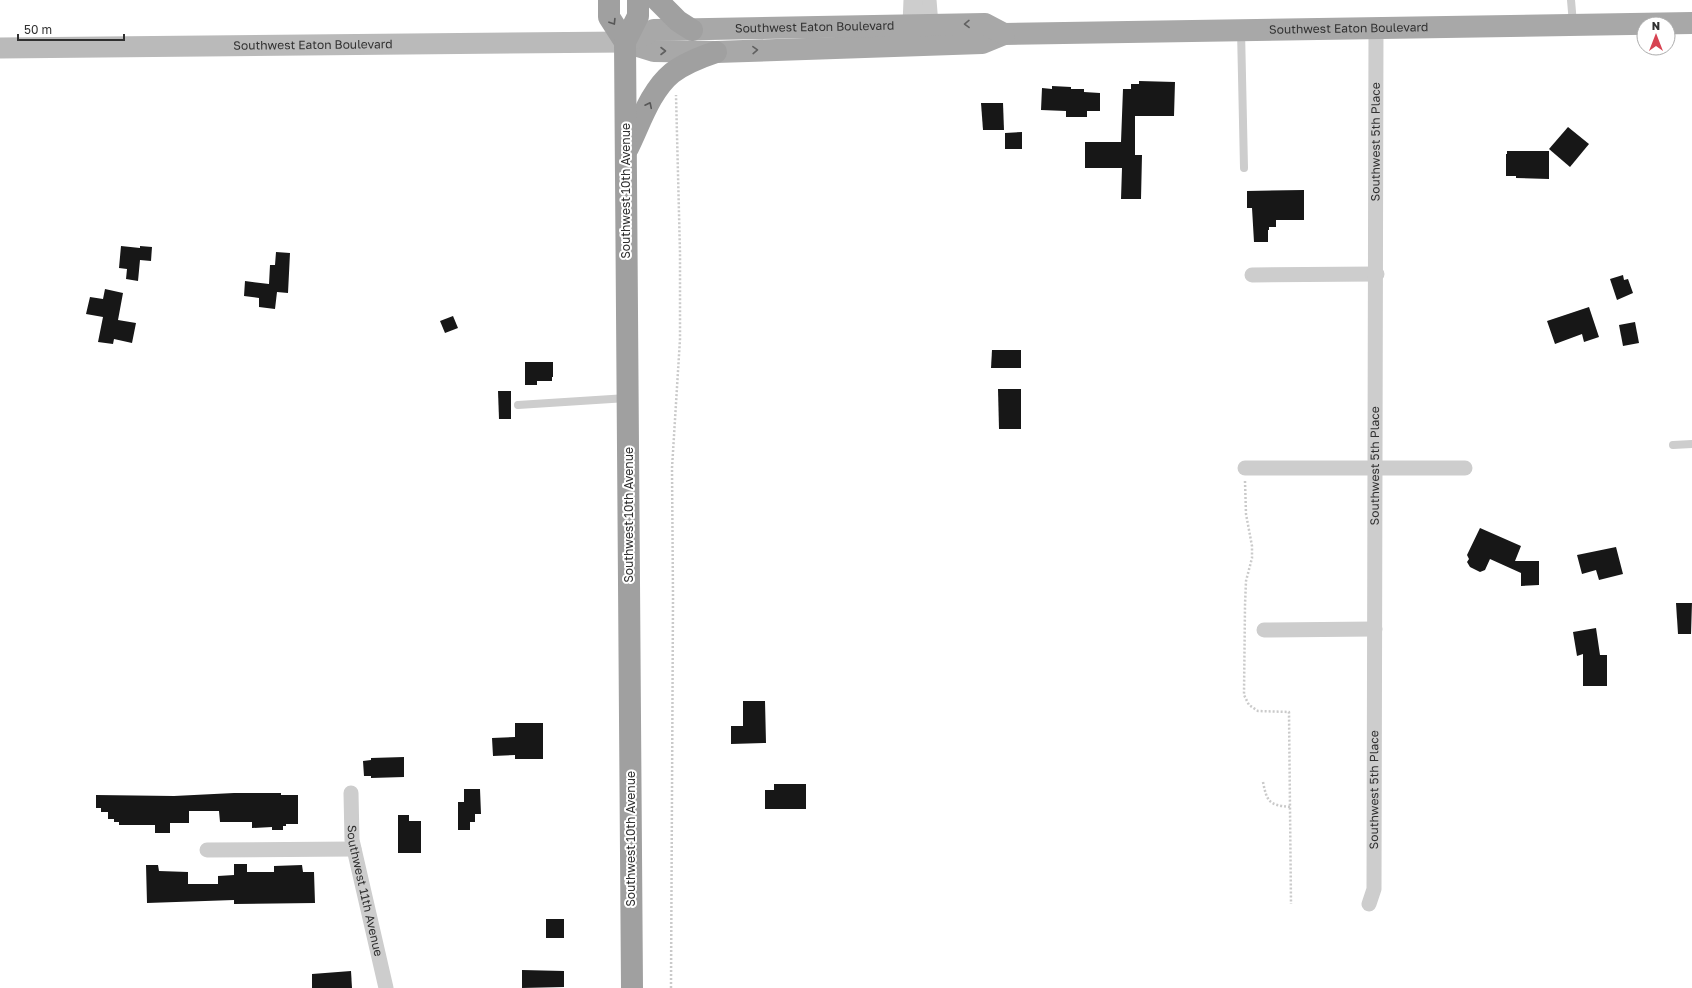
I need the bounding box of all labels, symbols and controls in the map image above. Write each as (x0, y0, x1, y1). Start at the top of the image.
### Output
scale bar (18, 16, 124, 42)
north arrow (1636, 16, 1676, 56)
one-way arrow (608, 18, 615, 25)
street label: Southwest Eaton Boulevard (735, 18, 894, 36)
street label: Southwest Eaton Boulevard (1269, 19, 1428, 37)
text: N (1652, 19, 1660, 32)
one-way arrow (964, 20, 970, 29)
text: 50 m (24, 22, 52, 37)
street label: Southwest Eaton Boulevard (233, 36, 393, 53)
one-way arrow (752, 46, 758, 54)
one-way arrow (660, 47, 666, 55)
street label: Southwest 5th Place (1368, 82, 1383, 201)
one-way arrow (644, 102, 652, 110)
street label: Southwest 10th Avenue (618, 123, 633, 259)
street label: Southwest 5th Place (1367, 406, 1382, 525)
street label: Southwest 10th Avenue (621, 447, 636, 583)
street label: Southwest 5th Place (1366, 730, 1381, 849)
street label: Southwest 10th Avenue (623, 771, 638, 907)
street label: Southwest 11th Avenue (345, 825, 386, 958)

